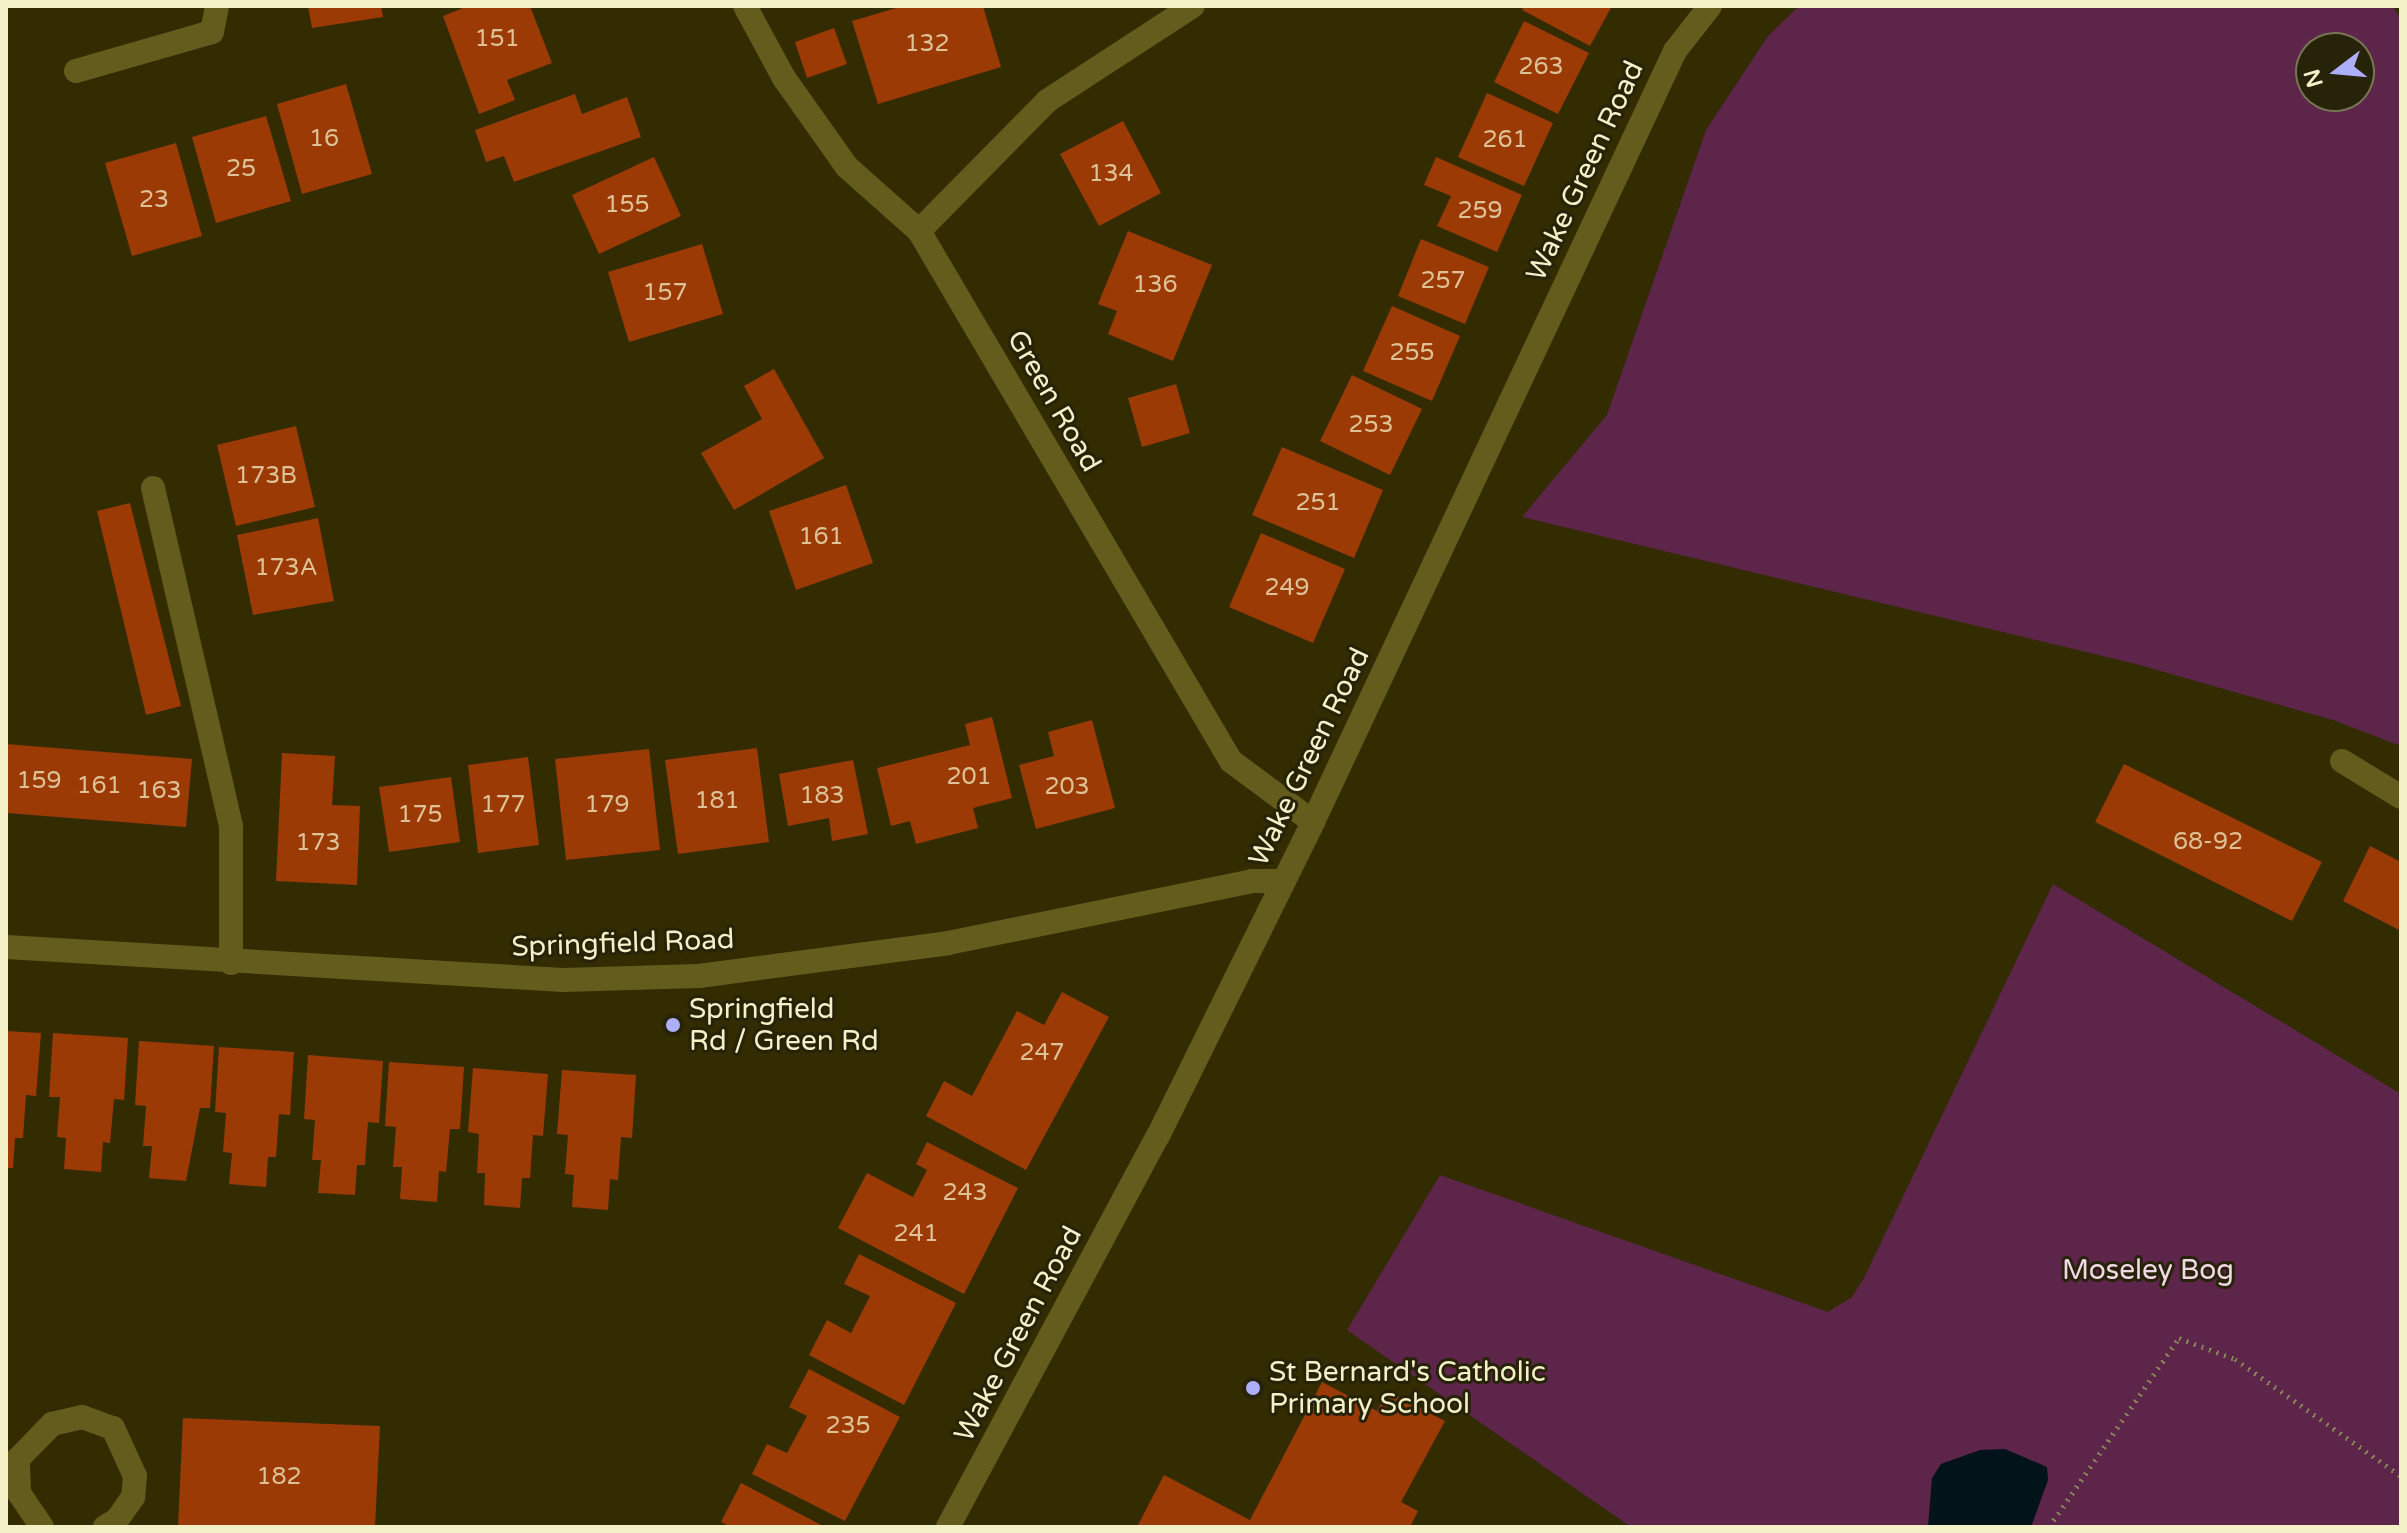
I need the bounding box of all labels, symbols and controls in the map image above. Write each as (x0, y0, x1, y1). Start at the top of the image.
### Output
house number: 151 (474, 25, 520, 53)
house number: 132 (904, 30, 950, 58)
north arrow (2295, 32, 2375, 112)
house number: 263 (1518, 53, 1564, 81)
street label: Wake Green Road (1519, 56, 1651, 286)
text: N (2299, 66, 2329, 90)
house number: 16 (309, 125, 339, 153)
house number: 261 (1482, 126, 1528, 154)
house number: 25 (226, 155, 256, 183)
house number: 134 (1088, 160, 1134, 188)
house number: 23 (139, 186, 169, 214)
house number: 155 (604, 191, 650, 219)
house number: 259 (1457, 197, 1503, 225)
house number: 257 (1420, 267, 1466, 295)
house number: 136 (1132, 271, 1178, 299)
house number: 157 (642, 279, 688, 307)
street label: Green Road (1000, 324, 1108, 478)
house number: 255 (1389, 339, 1435, 367)
house number: 253 (1348, 411, 1394, 439)
house number: 173B (235, 462, 297, 490)
house number: 251 (1295, 489, 1341, 517)
house number: 161 (798, 523, 844, 551)
house number: 173A (254, 554, 318, 582)
house number: 249 (1264, 574, 1310, 602)
street label: Wake Green Road (1242, 642, 1376, 872)
house number: 201 (946, 763, 992, 791)
house number: 159 (16, 767, 62, 795)
house number: 161 (76, 772, 122, 800)
house number: 203 (1044, 773, 1090, 801)
house number: 163 (136, 777, 182, 805)
house number: 183 (799, 782, 845, 810)
house number: 181 (694, 787, 740, 815)
house number: 177 (480, 791, 526, 819)
house number: 179 (584, 791, 630, 819)
house number: 175 (397, 801, 443, 829)
house number: 68-92 (2173, 828, 2243, 856)
house number: 173 (295, 829, 341, 857)
street label: Springfield Road (511, 922, 735, 964)
place label: Springfield Rd / Green Rd (689, 992, 879, 1058)
marker: Springfield Rd / Green Rd (664, 1016, 682, 1034)
house number: 247 (1019, 1039, 1065, 1067)
house number: 243 (942, 1179, 988, 1207)
house number: 241 (893, 1220, 939, 1248)
street label: Wake Green Road (947, 1221, 1089, 1447)
park label: Moseley Bog (2062, 1253, 2234, 1287)
place label: St Bernard's Catholic Primary School (1269, 1355, 1546, 1421)
marker: St Bernard's Catholic Primary School (1244, 1379, 1262, 1397)
house number: 235 (825, 1412, 871, 1440)
house number: 182 (256, 1463, 302, 1491)

